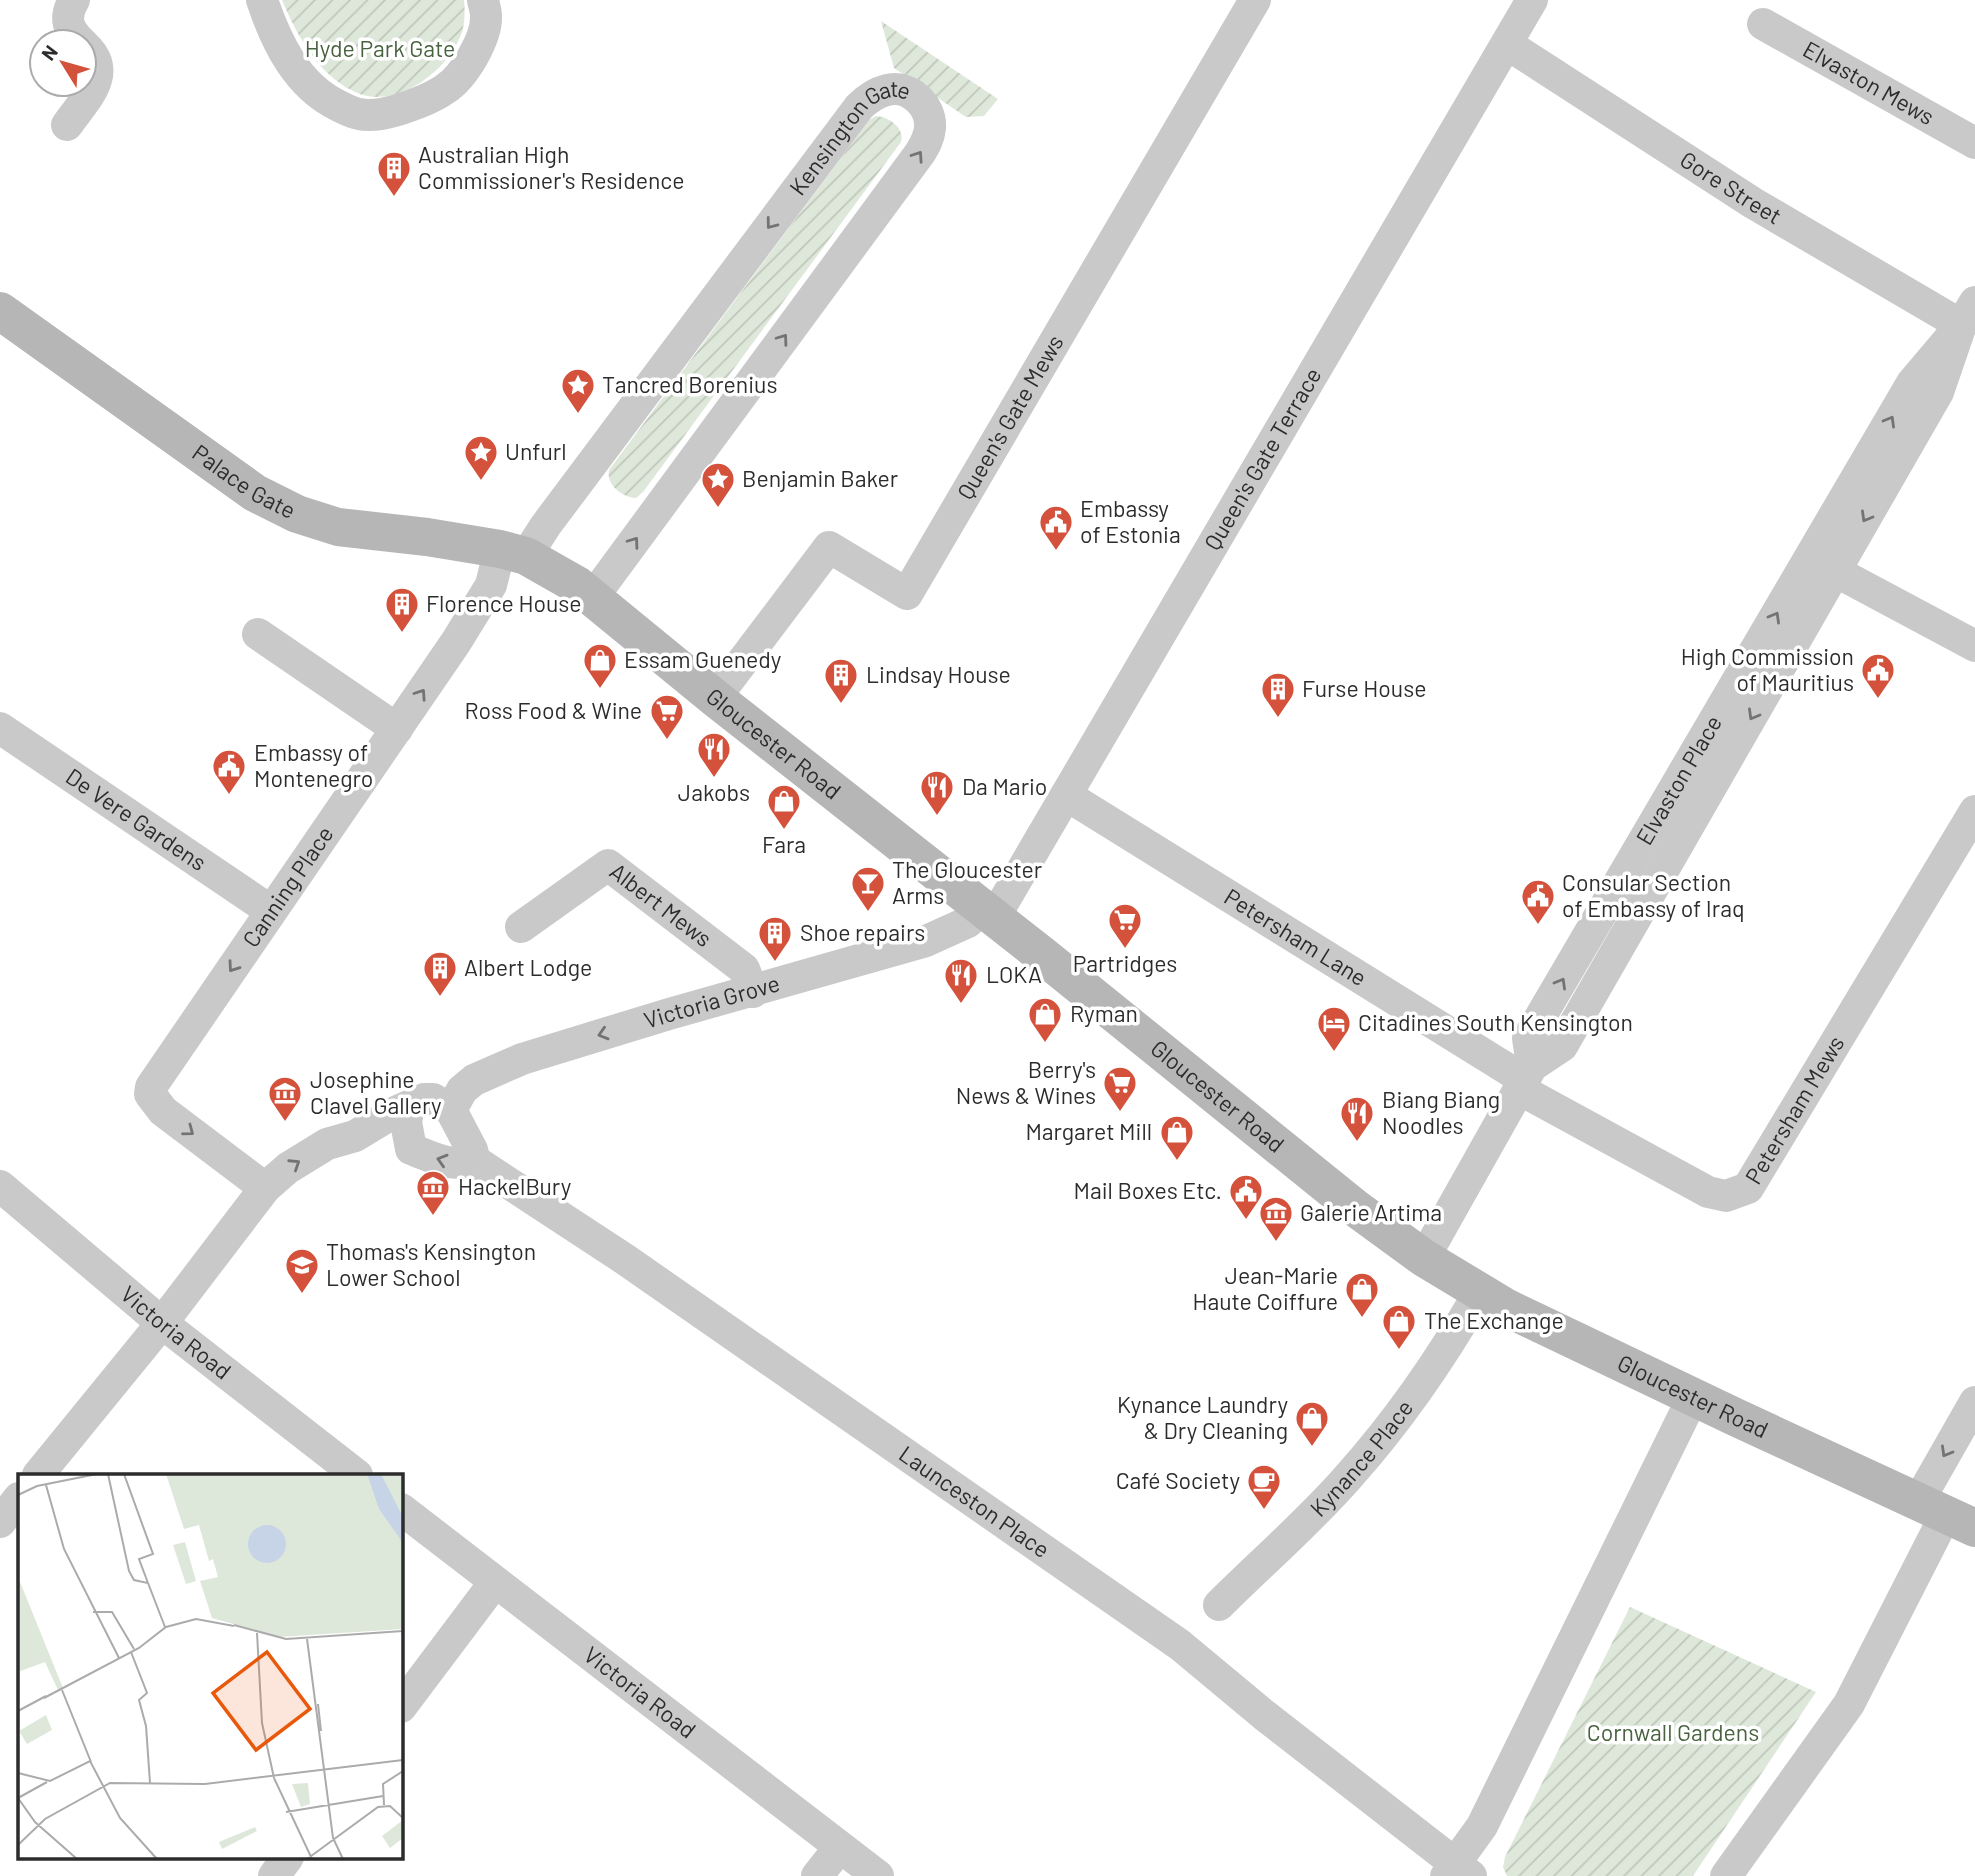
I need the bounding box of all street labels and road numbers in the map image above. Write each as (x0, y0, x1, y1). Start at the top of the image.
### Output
street label: Elvaston Mews (1799, 34, 1939, 130)
street label: Kensington Gate (783, 74, 915, 200)
street label: Gore Street (1675, 145, 1787, 230)
street label: Queen's Gate Mews (951, 330, 1069, 504)
street label: Queen's Gate Terrace (1198, 362, 1327, 555)
street label: Palace Gate (187, 438, 300, 524)
street label: Gloucester Road (701, 682, 847, 805)
street label: Elvaston Place (1629, 710, 1727, 849)
street label: De Vere Gardens (61, 762, 212, 876)
street label: Canning Place (236, 820, 339, 952)
street label: Albert Mews (605, 857, 718, 952)
street label: Petersham Lane (1220, 882, 1372, 991)
street label: Victoria Grove (640, 968, 783, 1034)
street label: Petersham Mews (1739, 1030, 1849, 1189)
street label: Gloucester Road (1146, 1034, 1290, 1158)
street label: Victoria Road (115, 1279, 237, 1385)
street label: Gloucester Road (1613, 1348, 1773, 1443)
street label: Kynance Place (1304, 1394, 1418, 1522)
street label: Launceston Place (894, 1439, 1055, 1563)
street label: Victoria Road (579, 1640, 702, 1744)

